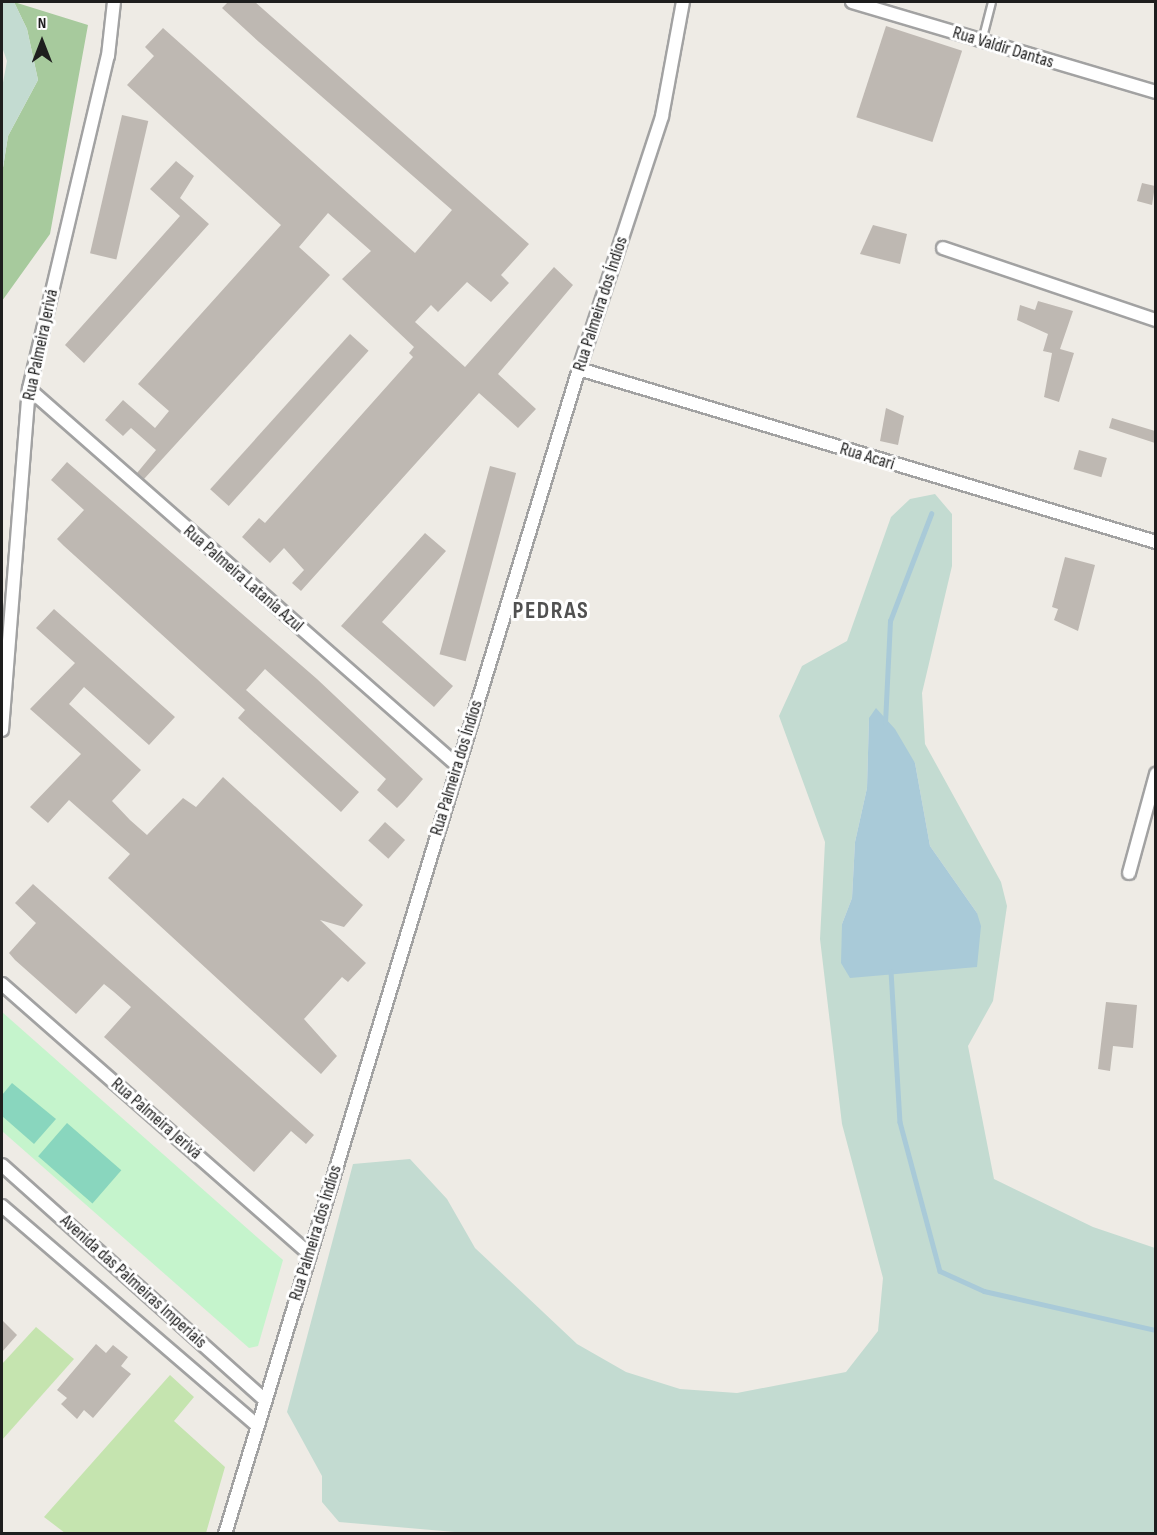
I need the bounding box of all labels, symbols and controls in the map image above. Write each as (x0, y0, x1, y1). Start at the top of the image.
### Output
north arrow (12, 12, 72, 72)
text: N (38, 14, 46, 33)
street label: Rua Valdir Dantas (950, 22, 1056, 74)
street label: Rua Palmeira dos Índios (569, 234, 633, 374)
street label: Rua Palmeira Jerivá (19, 287, 63, 403)
street label: Rua Acari (837, 438, 897, 476)
street label: Rua Palmeira Latania Azul (179, 521, 307, 637)
district label: PEDRAS (513, 597, 589, 625)
street label: Rua Palmeira dos Índios (426, 698, 488, 838)
street label: Rua Palmeira Jerivá (106, 1074, 206, 1164)
street label: Rua Palmeira dos Índios (285, 1163, 347, 1303)
street label: Avenida das Palmeiras Imperiais (55, 1211, 211, 1353)

